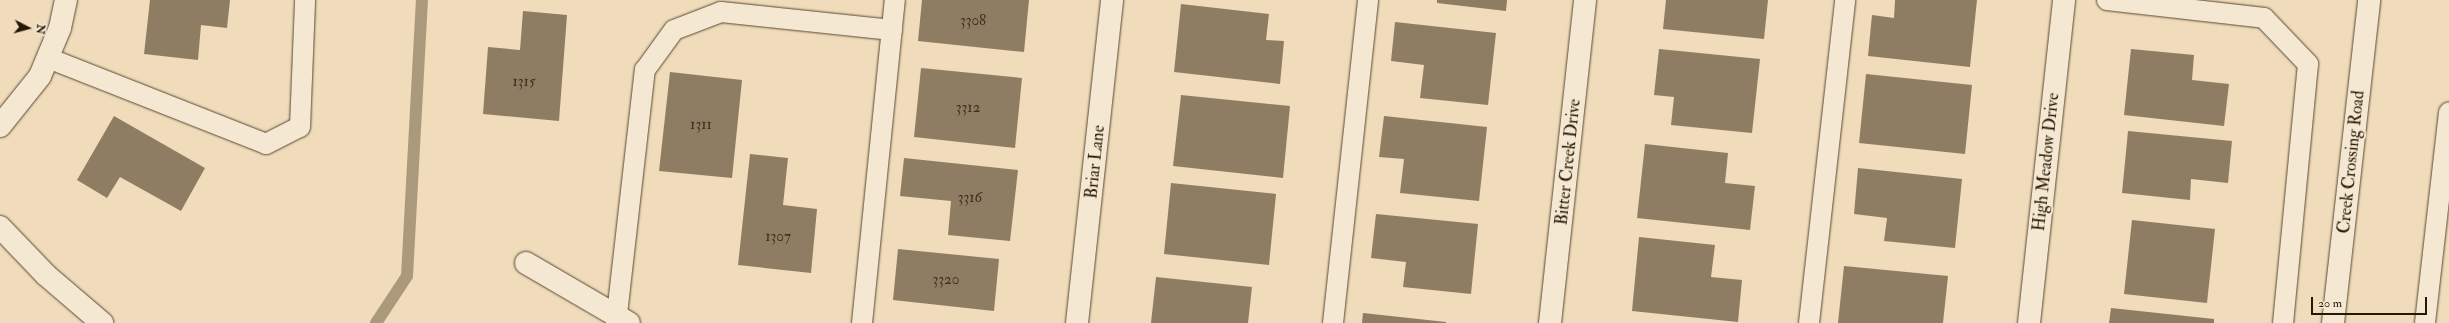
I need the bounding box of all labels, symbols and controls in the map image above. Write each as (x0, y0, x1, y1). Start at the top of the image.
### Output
north arrow (8, 8, 48, 48)
house number: 3308 (960, 12, 986, 30)
text: N (33, 24, 47, 35)
house number: 1315 (512, 73, 536, 91)
street label: Creek Crossing Road (2333, 89, 2369, 235)
street label: High Meadow Drive (2029, 92, 2063, 232)
street label: Bitter Creek Drive (1551, 98, 1585, 226)
house number: 3312 (956, 99, 980, 117)
house number: 1311 (690, 116, 712, 134)
street label: Briar Lane (1081, 124, 1109, 200)
house number: 3316 (958, 189, 982, 207)
house number: 1307 (765, 228, 791, 246)
house number: 3320 (933, 271, 959, 289)
scale bar (2313, 289, 2429, 315)
text: 20 m (2318, 296, 2342, 311)

